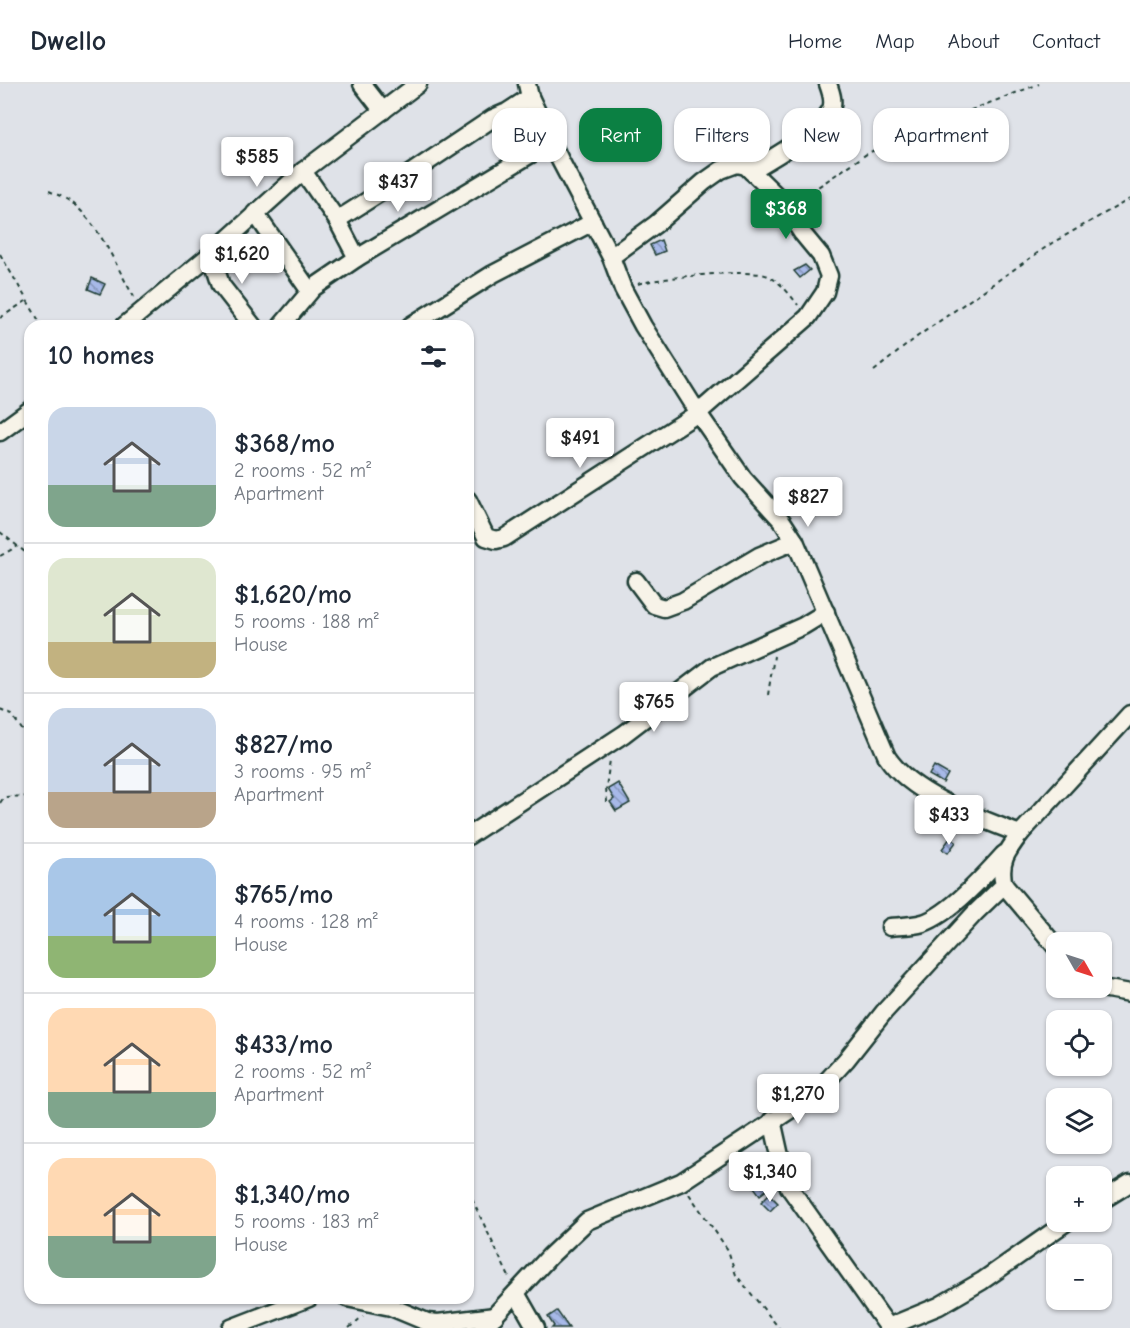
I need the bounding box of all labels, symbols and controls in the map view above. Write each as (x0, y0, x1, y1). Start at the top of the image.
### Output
text: Dwello (30, 25, 106, 57)
text: Home (788, 29, 842, 53)
text: Map (875, 29, 915, 53)
text: About (948, 29, 999, 53)
text: Contact (1032, 29, 1100, 53)
chip: Buy (492, 108, 567, 162)
chip: Rent (579, 108, 662, 162)
chip: Filters (674, 108, 770, 162)
chip: New (782, 108, 861, 162)
chip: Apartment (873, 108, 1009, 162)
pin: $585 (221, 137, 293, 188)
text: $585 (235, 145, 279, 168)
pin: $437 (362, 162, 434, 213)
text: $437 (378, 170, 418, 193)
pin: $368 (750, 189, 822, 240)
text: $368 (765, 197, 807, 220)
pin: $1,620 (193, 234, 291, 285)
text: $1,620 (214, 242, 270, 265)
icon: filters (417, 340, 450, 373)
text: 10 homes (48, 341, 154, 371)
pin: $491 (544, 418, 616, 469)
text: $491 (560, 426, 600, 449)
text: $368/mo (234, 429, 335, 459)
icon: home (96, 431, 168, 503)
text: 2 rooms · 52 m² (234, 459, 371, 482)
pin: $827 (772, 477, 844, 528)
text: Apartment (234, 482, 324, 505)
text: $827 (787, 485, 829, 508)
text: $1,620/mo (234, 580, 352, 610)
icon: home (96, 582, 168, 654)
text: 5 rooms · 188 m² (234, 610, 379, 633)
text: House (234, 633, 288, 656)
pin: $765 (618, 682, 690, 733)
text: $765 (633, 690, 675, 713)
text: $827/mo (234, 730, 333, 760)
icon: home (96, 732, 168, 804)
text: 3 rooms · 95 m² (234, 760, 371, 783)
text: Apartment (234, 783, 324, 806)
pin: $433 (913, 795, 985, 846)
text: $433 (928, 803, 970, 826)
text: $765/mo (234, 880, 333, 910)
icon: home (96, 882, 168, 954)
text: 4 rooms · 128 m² (234, 910, 378, 933)
north arrow (1046, 932, 1112, 998)
map controls (1046, 932, 1112, 1310)
text: House (234, 933, 288, 956)
button: locate (1046, 1010, 1112, 1076)
text: $433/mo (234, 1030, 333, 1060)
icon: home (96, 1032, 168, 1104)
text: 2 rooms · 52 m² (234, 1060, 371, 1083)
pin: $1,270 (749, 1074, 847, 1125)
text: $1,270 (771, 1082, 825, 1105)
text: Apartment (234, 1083, 324, 1106)
button: layers (1046, 1088, 1112, 1154)
pin: $1,340 (721, 1152, 819, 1203)
text: $1,340 (743, 1160, 797, 1183)
button: + (1046, 1166, 1112, 1232)
text: $1,340/mo (234, 1180, 350, 1210)
icon: home (96, 1182, 168, 1254)
text: 5 rooms · 183 m² (234, 1210, 379, 1233)
text: House (234, 1233, 288, 1256)
button: − (1046, 1244, 1112, 1310)

